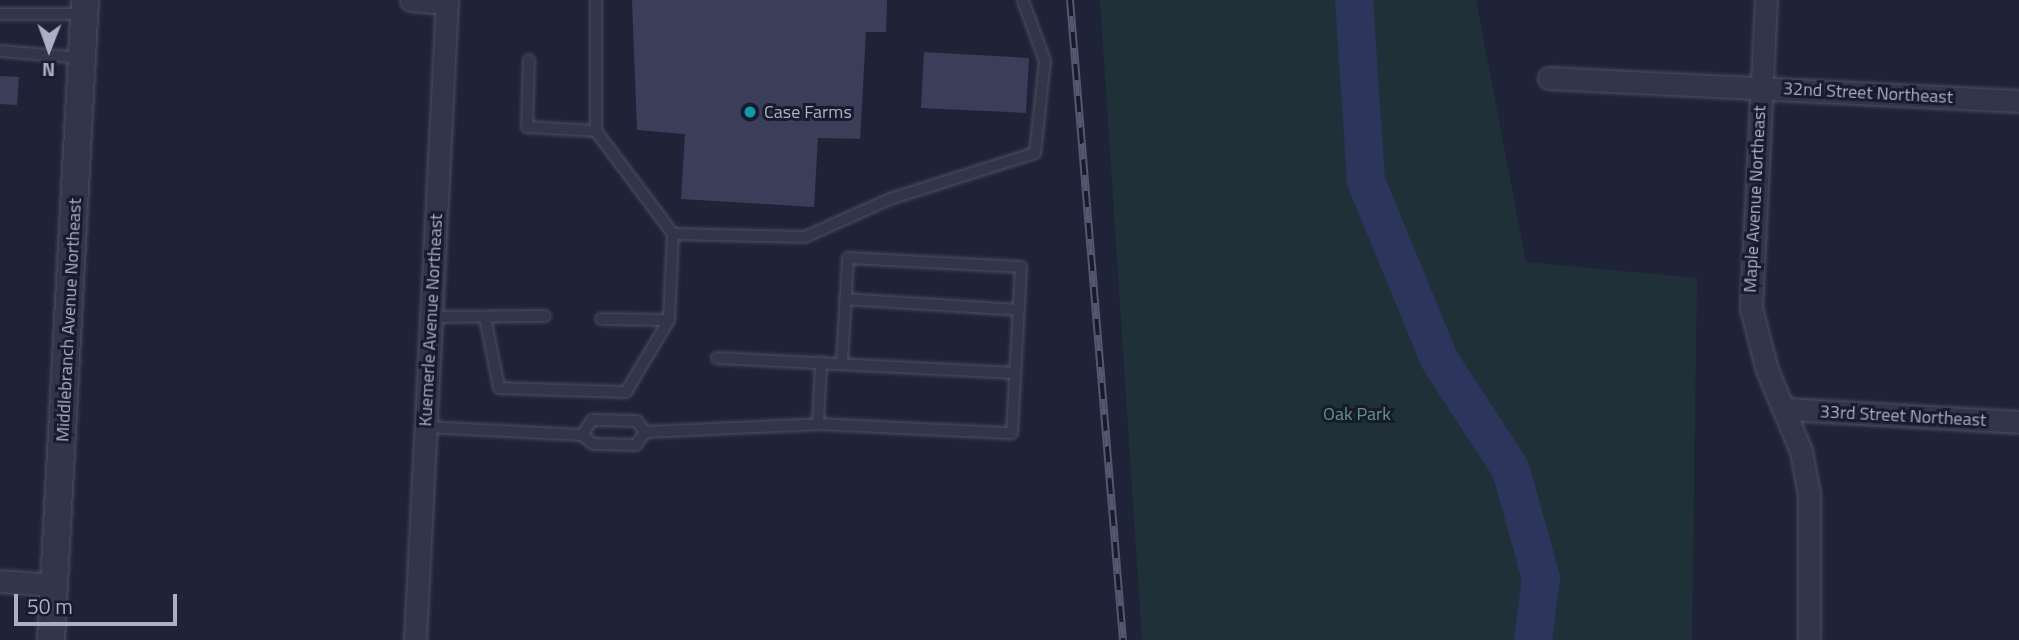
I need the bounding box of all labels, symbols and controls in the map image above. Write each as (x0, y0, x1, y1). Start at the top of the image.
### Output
north arrow (14, 14, 84, 84)
text: N (42, 56, 55, 85)
street label: 32nd Street Northeast (1782, 78, 1954, 108)
place label: Case Farms (764, 101, 852, 123)
marker: Case Farms (742, 104, 758, 120)
street label: Maple Avenue Northeast (1739, 105, 1771, 293)
street label: Middlebranch Avenue Northeast (52, 198, 86, 442)
street label: Kuemerle Avenue Northeast (415, 213, 447, 427)
street label: 33rd Street Northeast (1819, 401, 1987, 431)
park label: Oak Park (1323, 403, 1391, 425)
scale bar (18, 580, 180, 624)
text: 50 m (27, 590, 73, 622)

